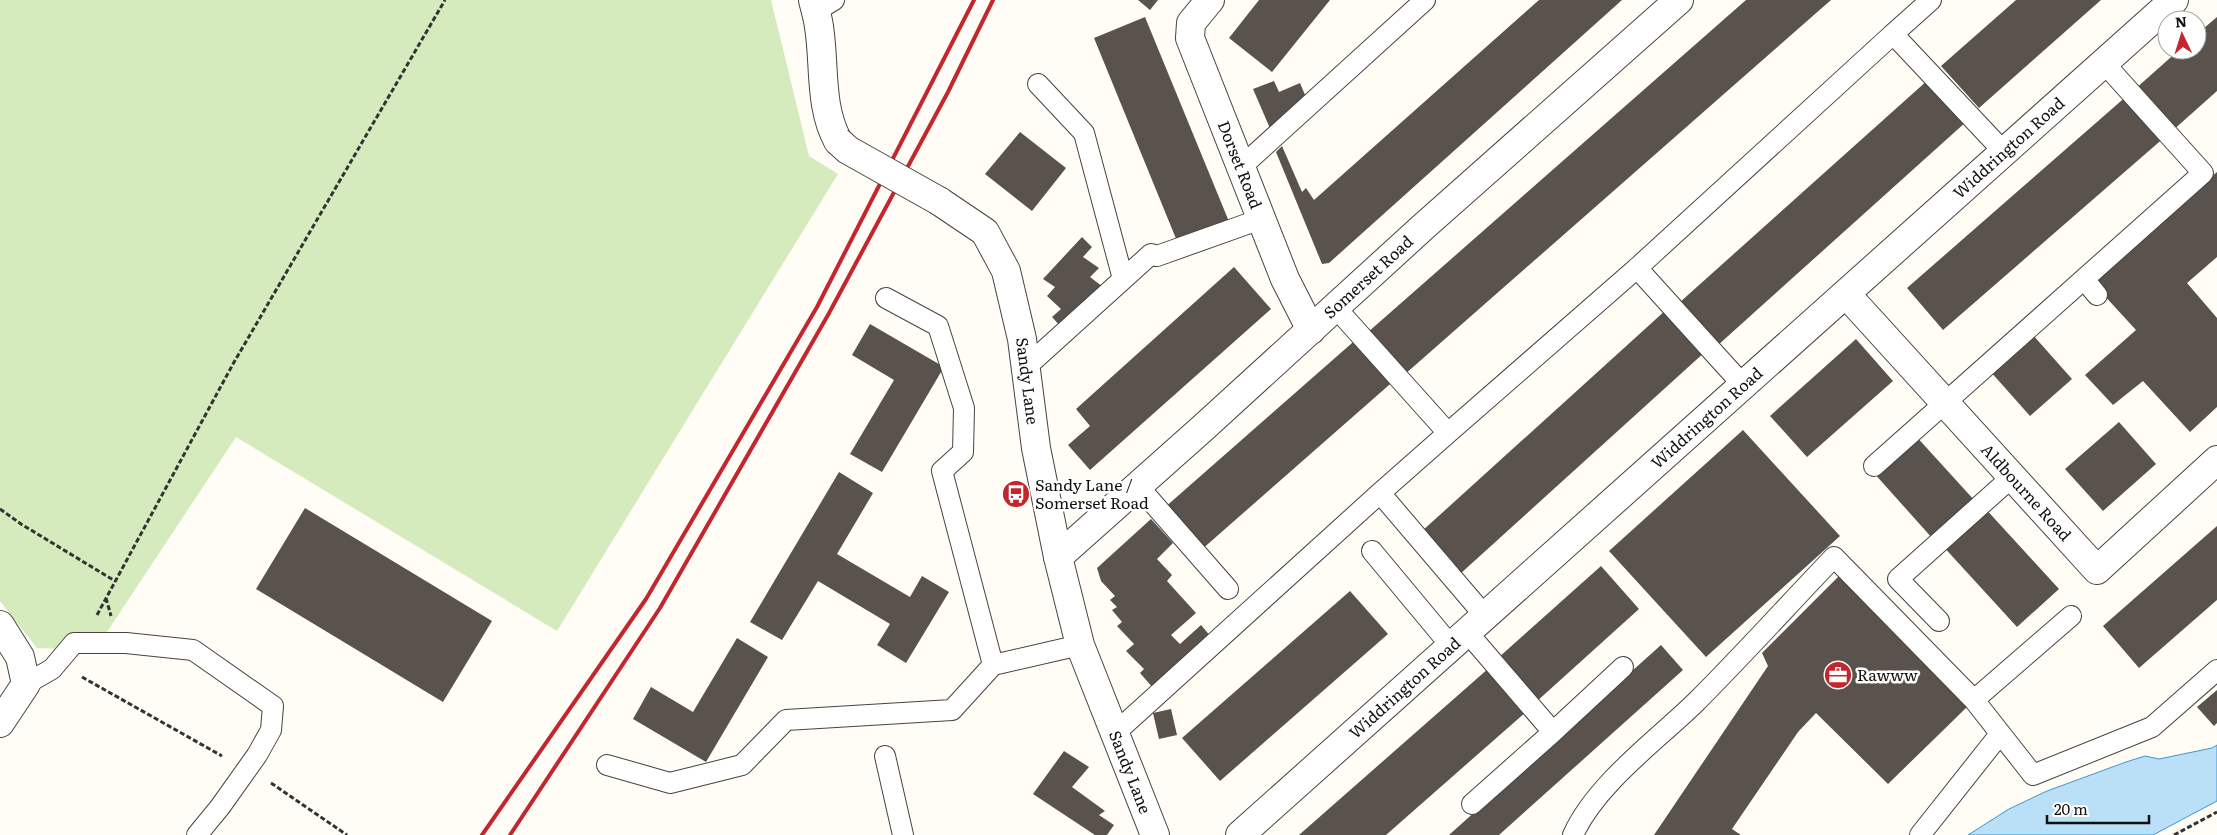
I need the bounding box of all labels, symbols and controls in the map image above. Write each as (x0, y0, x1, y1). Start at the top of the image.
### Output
north arrow (2157, 10, 2207, 60)
text: N (2174, 11, 2188, 31)
street label: Widdrington Road (1947, 91, 2069, 204)
street label: Dorset Road (1213, 117, 1269, 212)
street label: Somerset Road (1318, 229, 1418, 323)
street label: Sandy Lane (1011, 336, 1046, 426)
street label: Widdrington Road (1645, 360, 1767, 473)
street label: Aldbourne Road (1976, 438, 2078, 546)
place label: Sandy Lane / Somerset Road (1035, 472, 1149, 514)
bus stop icon: Sandy Lane / Somerset Road (1001, 479, 1031, 509)
street label: Widdrington Road (1343, 630, 1465, 743)
office icon: Rawww (1823, 660, 1853, 690)
place label: Rawww (1857, 662, 1918, 686)
street label: Sandy Lane (1104, 727, 1158, 817)
scale bar (2047, 792, 2150, 824)
text: 20 m (2054, 797, 2088, 820)

